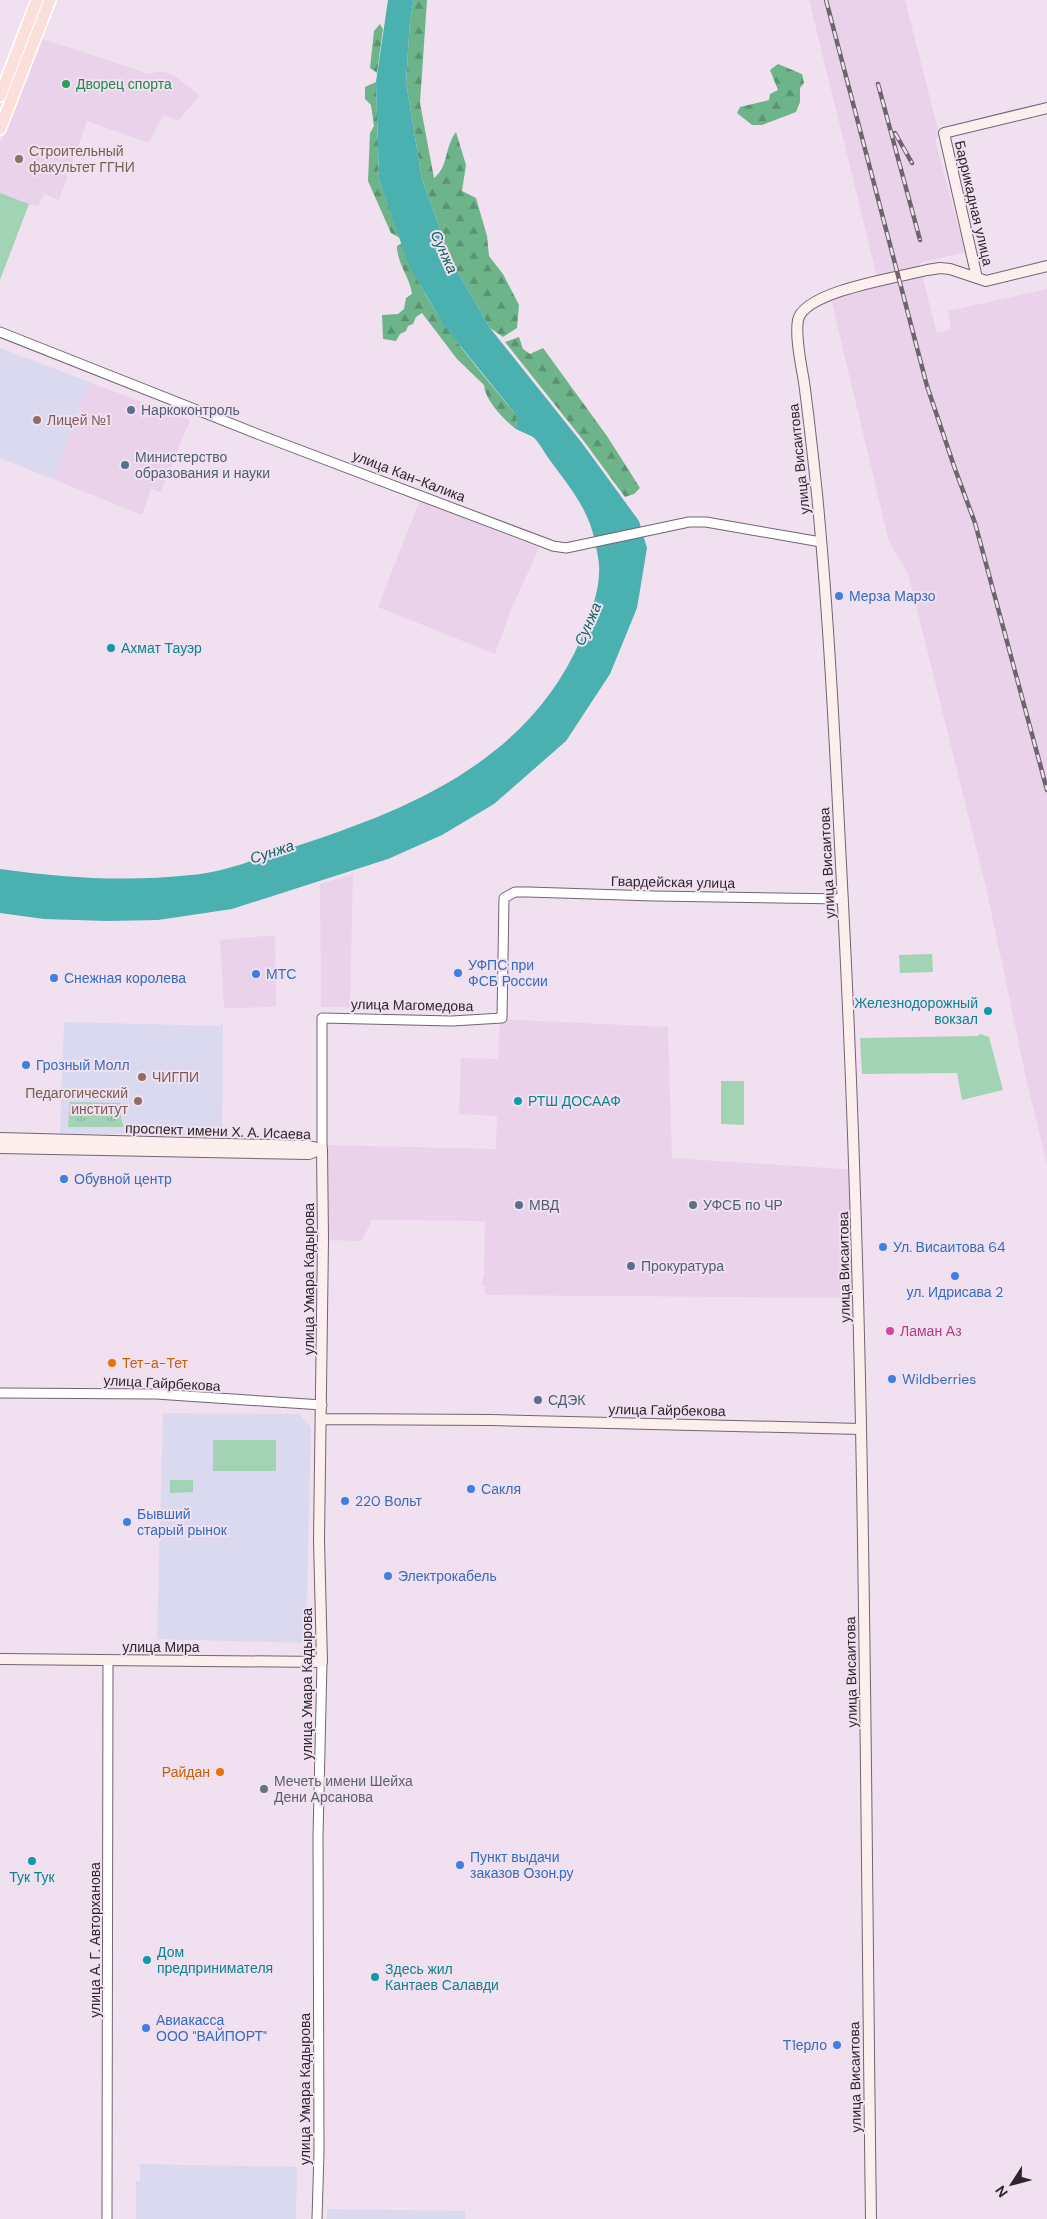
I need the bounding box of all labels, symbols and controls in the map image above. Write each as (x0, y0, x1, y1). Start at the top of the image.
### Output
place label: Дворец спорта (76, 75, 172, 93)
marker: Дворец спорта (60, 78, 72, 90)
street label: Баррикадная улица (951, 139, 997, 268)
place label: Строительный факультет ГГНИ (29, 142, 135, 176)
marker: Строительный факультет ГГНИ (13, 153, 25, 165)
water label: Сунжа (426, 227, 462, 277)
place label: Наркоконтроль (141, 401, 240, 419)
street label: улица Висаитова (784, 403, 814, 515)
marker: Наркоконтроль (125, 404, 137, 416)
place label: Лицей №1 (47, 411, 111, 429)
marker: Лицей №1 (31, 414, 43, 426)
street label: улица Кан-Калика (350, 446, 468, 506)
place label: Министерство образования и науки (135, 448, 270, 482)
marker: Министерство образования и науки (119, 459, 131, 471)
place label: Мерза Марзо (849, 587, 936, 605)
marker: Мерза Марзо (833, 590, 845, 602)
water label: Сунжа (570, 599, 606, 649)
place label: Ахмат Тауэр (121, 639, 202, 657)
marker: Ахмат Тауэр (105, 642, 117, 654)
street label: улица Висаитова (815, 807, 839, 919)
water label: Сунжа (247, 836, 297, 868)
street label: Гвардейская улица (611, 872, 735, 892)
place label: УФПС при ФСБ России (468, 956, 548, 990)
place label: МТС (266, 965, 296, 983)
marker: УФПС при ФСБ России (452, 967, 464, 979)
marker: МТС (250, 968, 262, 980)
place label: Снежная королева (64, 969, 186, 987)
marker: Снежная королева (48, 972, 60, 984)
place label: Железнодорожный вокзал (854, 994, 978, 1028)
street label: улица Магомедова (351, 995, 474, 1015)
marker: Железнодорожный вокзал (982, 1005, 994, 1017)
place label: Грозный Молл (36, 1056, 130, 1074)
marker: Грозный Молл (20, 1059, 32, 1071)
place label: ЧИГПИ (152, 1068, 199, 1086)
marker: ЧИГПИ (136, 1071, 148, 1083)
place label: Педагогический институт (25, 1084, 129, 1118)
place label: РТШ ДОСААФ (528, 1092, 621, 1110)
marker: Педагогический институт (132, 1095, 144, 1107)
marker: РТШ ДОСААФ (512, 1095, 524, 1107)
street label: проспект имени Х. А. Исаева (125, 1119, 311, 1143)
place label: Обувной центр (74, 1170, 172, 1188)
marker: Обувной центр (58, 1173, 70, 1185)
place label: МВД (529, 1196, 560, 1214)
place label: УФСБ по ЧР (703, 1196, 783, 1214)
marker: МВД (513, 1199, 525, 1211)
marker: УФСБ по ЧР (687, 1199, 699, 1211)
street label: улица Умара Кадырова (300, 1203, 318, 1355)
street label: улица Висаитова (834, 1211, 854, 1323)
place label: Ул. Висаитова 64 (893, 1238, 1006, 1256)
marker: Ул. Висаитова 64 (877, 1241, 889, 1253)
place label: Прокуратура (641, 1257, 724, 1275)
marker: Прокуратура (625, 1260, 637, 1272)
marker: ул. Идрисава 2 (949, 1270, 961, 1282)
place label: ул. Идрисава 2 (907, 1283, 1003, 1301)
place label: Ламан Аз (900, 1322, 962, 1340)
marker: Ламан Аз (884, 1325, 896, 1337)
place label: Тет-а-Тет (122, 1354, 189, 1372)
marker: Тет-а-Тет (106, 1357, 118, 1369)
place label: Wildberries (902, 1370, 976, 1388)
street label: улица Гайрбекова (103, 1371, 221, 1395)
marker: Wildberries (886, 1373, 898, 1385)
place label: СДЭК (548, 1391, 586, 1409)
marker: СДЭК (532, 1394, 544, 1406)
street label: улица Гайрбекова (608, 1400, 726, 1420)
place label: Сакля (481, 1480, 521, 1498)
marker: Сакля (465, 1483, 477, 1495)
place label: 220 Вольт (355, 1492, 422, 1510)
marker: 220 Вольт (339, 1495, 351, 1507)
place label: Бывший старый рынок (137, 1505, 228, 1539)
marker: Бывший старый рынок (121, 1516, 133, 1528)
place label: Электрокабель (398, 1567, 497, 1585)
marker: Электрокабель (382, 1570, 394, 1582)
street label: улица Умара Кадырова (298, 1608, 316, 1760)
street label: улица Висаитова (841, 1616, 861, 1728)
street label: улица Мира (122, 1638, 200, 1656)
place label: Райдан (162, 1763, 210, 1781)
marker: Райдан (214, 1766, 226, 1778)
place label: Мечеть имени Шейха Дени Арсанова (274, 1772, 413, 1806)
marker: Мечеть имени Шейха Дени Арсанова (258, 1783, 270, 1795)
place label: Пункт выдачи заказов Озон.ру (470, 1848, 574, 1882)
marker: Тук Тук (26, 1855, 38, 1867)
marker: Пункт выдачи заказов Озон.ру (454, 1859, 466, 1871)
street label: улица А. Г. Авторханова (86, 1862, 104, 2018)
place label: Тук Тук (9, 1868, 56, 1886)
place label: Дом предпринимателя (157, 1943, 273, 1977)
marker: Дом предпринимателя (141, 1954, 153, 1966)
place label: Здесь жил Кантаев Салавди (385, 1960, 499, 1994)
marker: Здесь жил Кантаев Салавди (369, 1971, 381, 1983)
place label: Авиакасса ООО "ВАЙПОРТ" (156, 2011, 267, 2045)
street label: улица Умара Кадырова (296, 2013, 314, 2165)
street label: улица Висаитова (845, 2021, 865, 2133)
marker: Авиакасса ООО "ВАЙПОРТ" (140, 2022, 152, 2034)
place label: Т1ерло (783, 2036, 827, 2054)
marker: Т1ерло (831, 2039, 843, 2051)
north arrow (987, 2159, 1037, 2209)
text: N (991, 2182, 1012, 2201)

